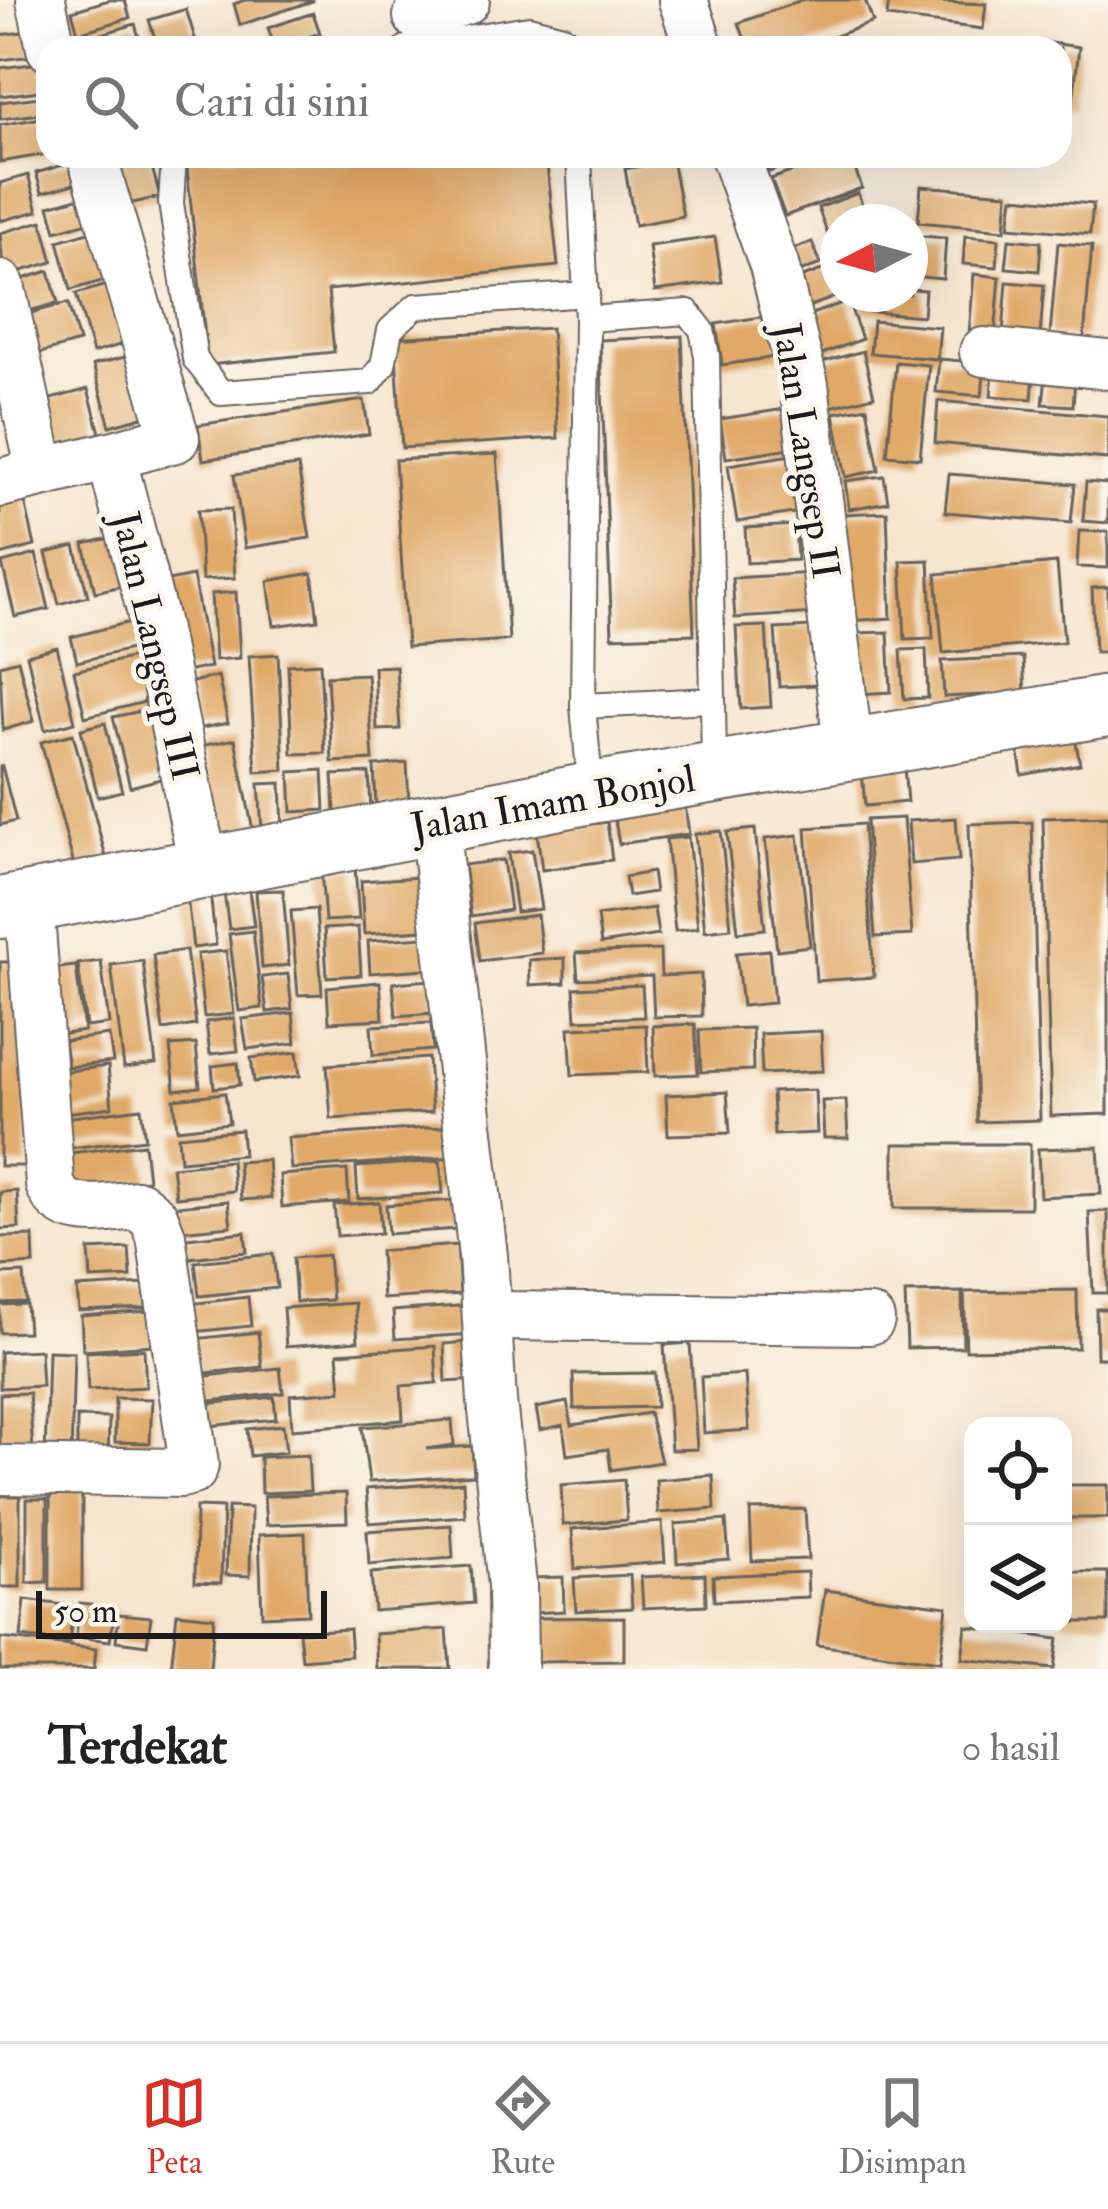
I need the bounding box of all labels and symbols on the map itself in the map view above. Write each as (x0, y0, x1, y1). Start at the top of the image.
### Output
north arrow (820, 204, 928, 312)
street label: Jalan Langsep II (761, 319, 850, 582)
street label: Jalan Langsep III (100, 506, 210, 785)
street label: Jalan Imam Bonjol (406, 754, 699, 852)
scale bar (36, 1585, 327, 1638)

